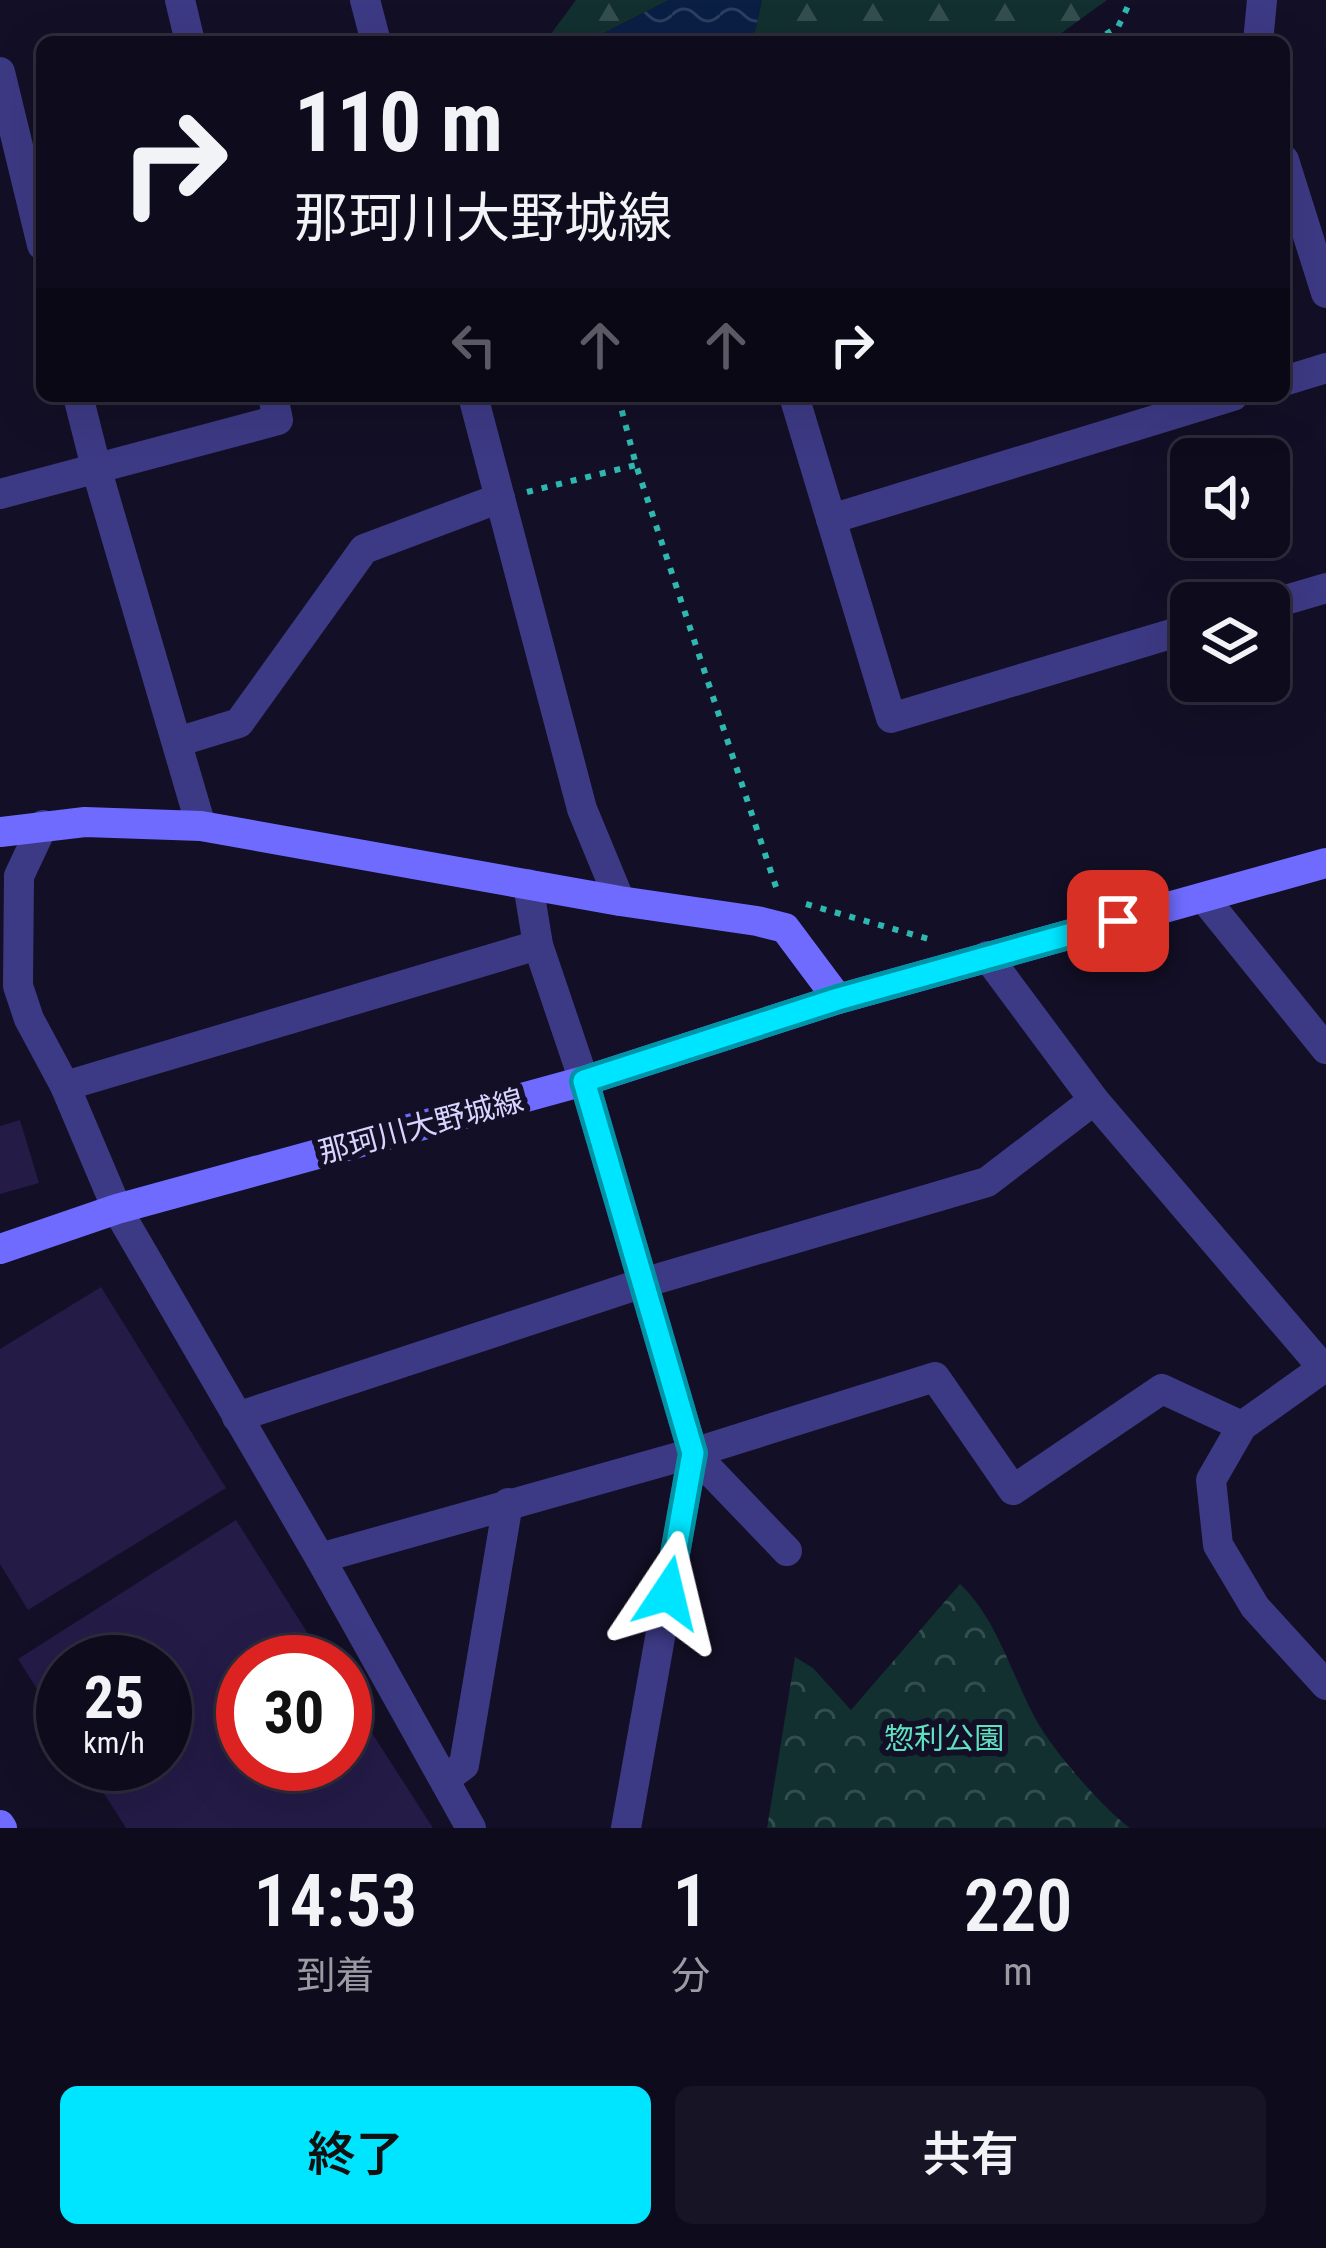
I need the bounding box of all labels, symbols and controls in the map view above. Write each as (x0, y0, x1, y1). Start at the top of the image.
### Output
text: 110 m (294, 73, 503, 172)
icon: right (96, 84, 252, 240)
text: 那珂川大野城線 (294, 187, 672, 250)
icon: left (441, 312, 507, 378)
icon: ahead (567, 312, 633, 378)
icon: ahead (693, 312, 759, 378)
icon: right (819, 312, 885, 378)
map controls (1170, 438, 1290, 702)
button: sound (1170, 438, 1290, 558)
button: layers (1170, 582, 1290, 702)
pin (1067, 870, 1169, 972)
icon: arrive (1085, 888, 1151, 954)
street label: 那珂川大野城線 (315, 1082, 527, 1170)
position arrow (605, 1530, 731, 1656)
speed limit sign: 30 (216, 1635, 372, 1791)
text: 25 (84, 1662, 144, 1733)
park label: 惣利公園 (884, 1721, 1004, 1756)
text: km/h (83, 1725, 145, 1760)
text: 14:53 (254, 1859, 417, 1944)
text: 1 (672, 1859, 709, 1944)
text: 220 (964, 1864, 1072, 1949)
text: m (1003, 1949, 1033, 1995)
text: 到着 (297, 1953, 375, 1999)
text: 分 (671, 1953, 710, 1999)
button: 終了 (60, 2086, 651, 2224)
button: 共有 (675, 2086, 1266, 2224)

